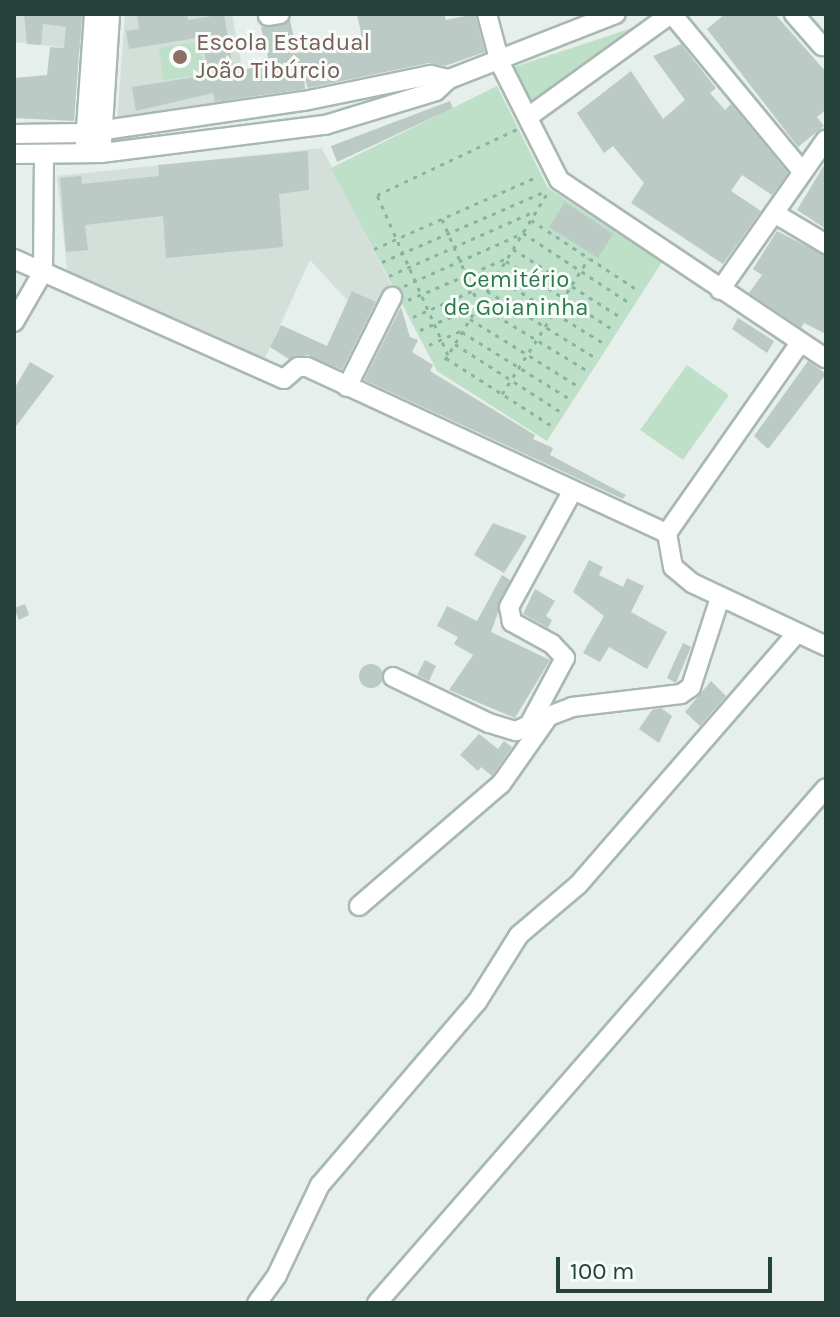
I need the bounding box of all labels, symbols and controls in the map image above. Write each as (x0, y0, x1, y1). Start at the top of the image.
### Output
place label: Escola Estadual João Tibúrcio (196, 29, 370, 85)
marker: Escola Estadual João Tibúrcio (171, 48, 189, 66)
park label: Cemitério de Goianinha (444, 266, 588, 322)
scale bar (560, 1241, 776, 1291)
text: 100 m (570, 1257, 635, 1285)

